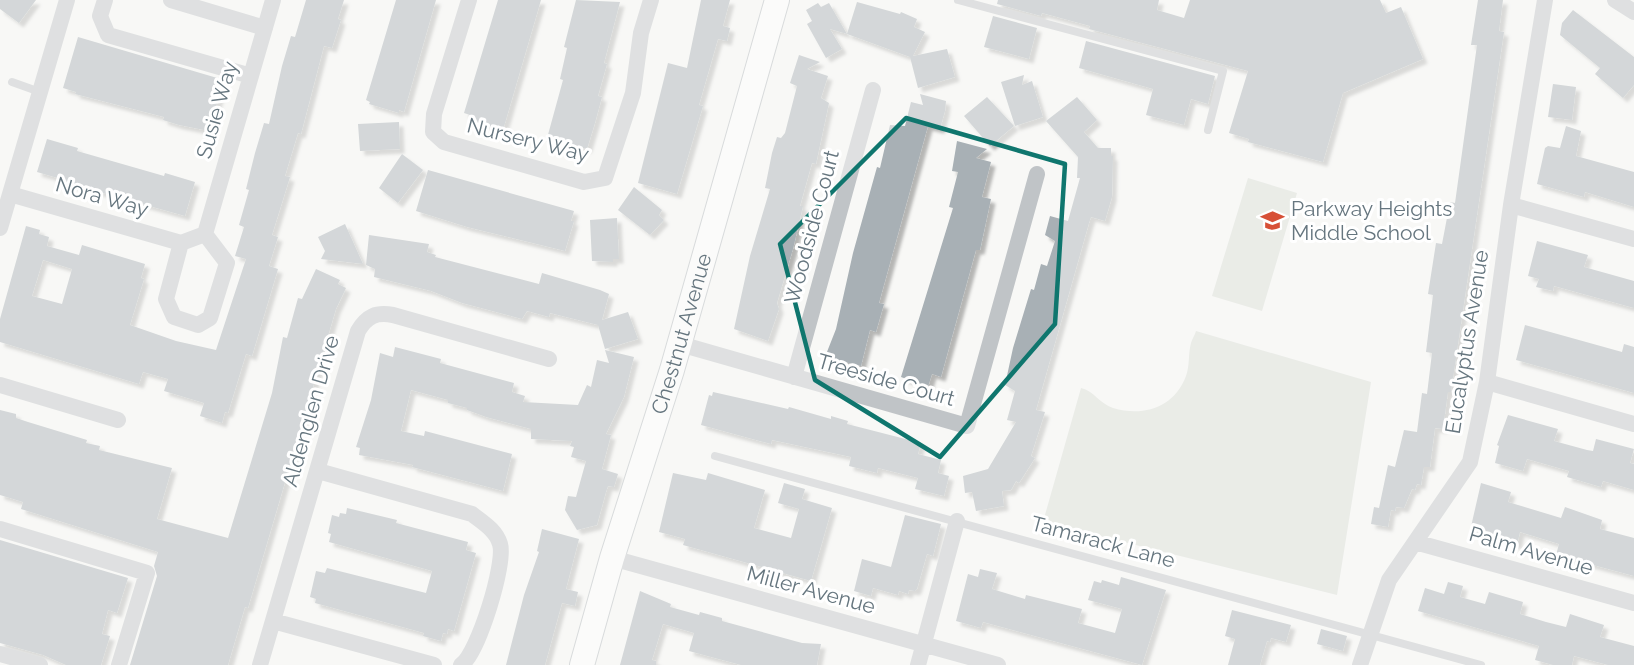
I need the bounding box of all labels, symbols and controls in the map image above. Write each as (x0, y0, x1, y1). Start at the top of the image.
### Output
street label: Susie Way (191, 58, 242, 161)
street label: Nursery Way (465, 112, 592, 167)
street label: Woodside Court (779, 147, 844, 306)
street label: Nora Way (53, 171, 151, 222)
place label: Parkway Heights Middle School (1291, 196, 1453, 245)
school or university icon: Parkway Heights Middle School (1260, 208, 1286, 234)
street label: Eucalyptus Avenue (1440, 248, 1493, 436)
street label: Chestnut Avenue (646, 250, 717, 417)
street label: Aldenglen Drive (277, 332, 344, 489)
street label: Treeside Court (815, 348, 958, 411)
street label: Tamarack Lane (1028, 510, 1178, 573)
street label: Palm Avenue (1466, 521, 1596, 580)
street label: Miller Avenue (744, 560, 878, 619)

